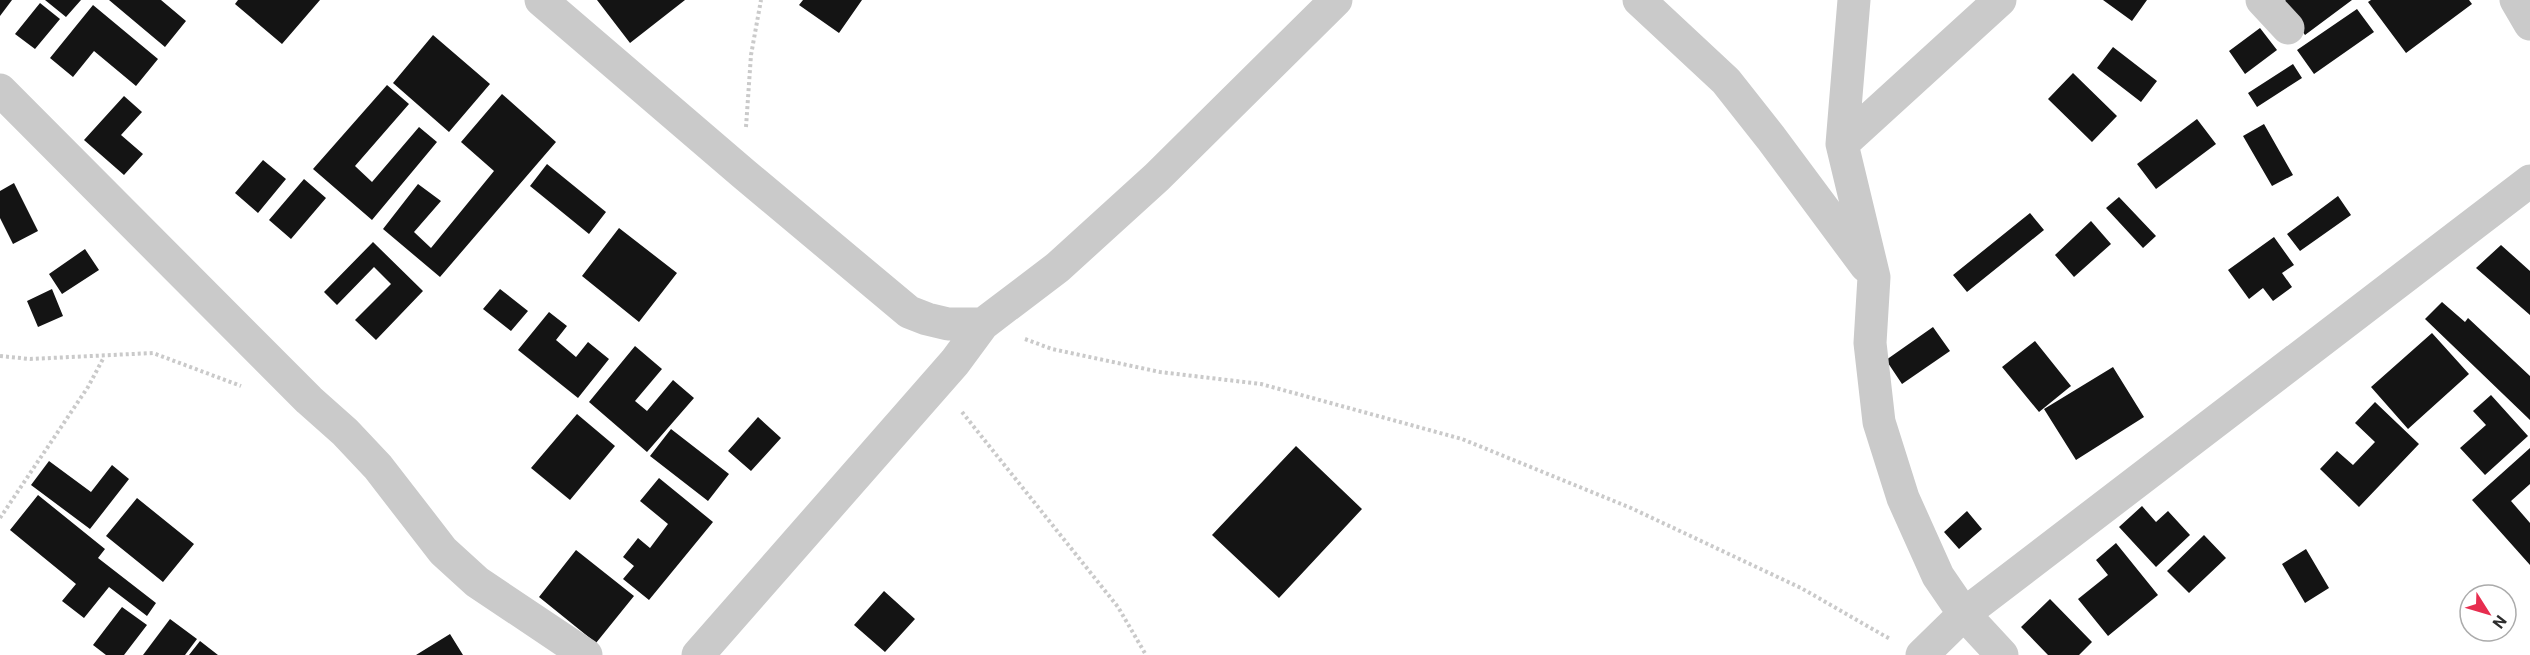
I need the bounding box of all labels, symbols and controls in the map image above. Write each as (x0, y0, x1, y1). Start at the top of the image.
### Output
north arrow (2458, 583, 2518, 643)
text: N (2489, 611, 2511, 632)

